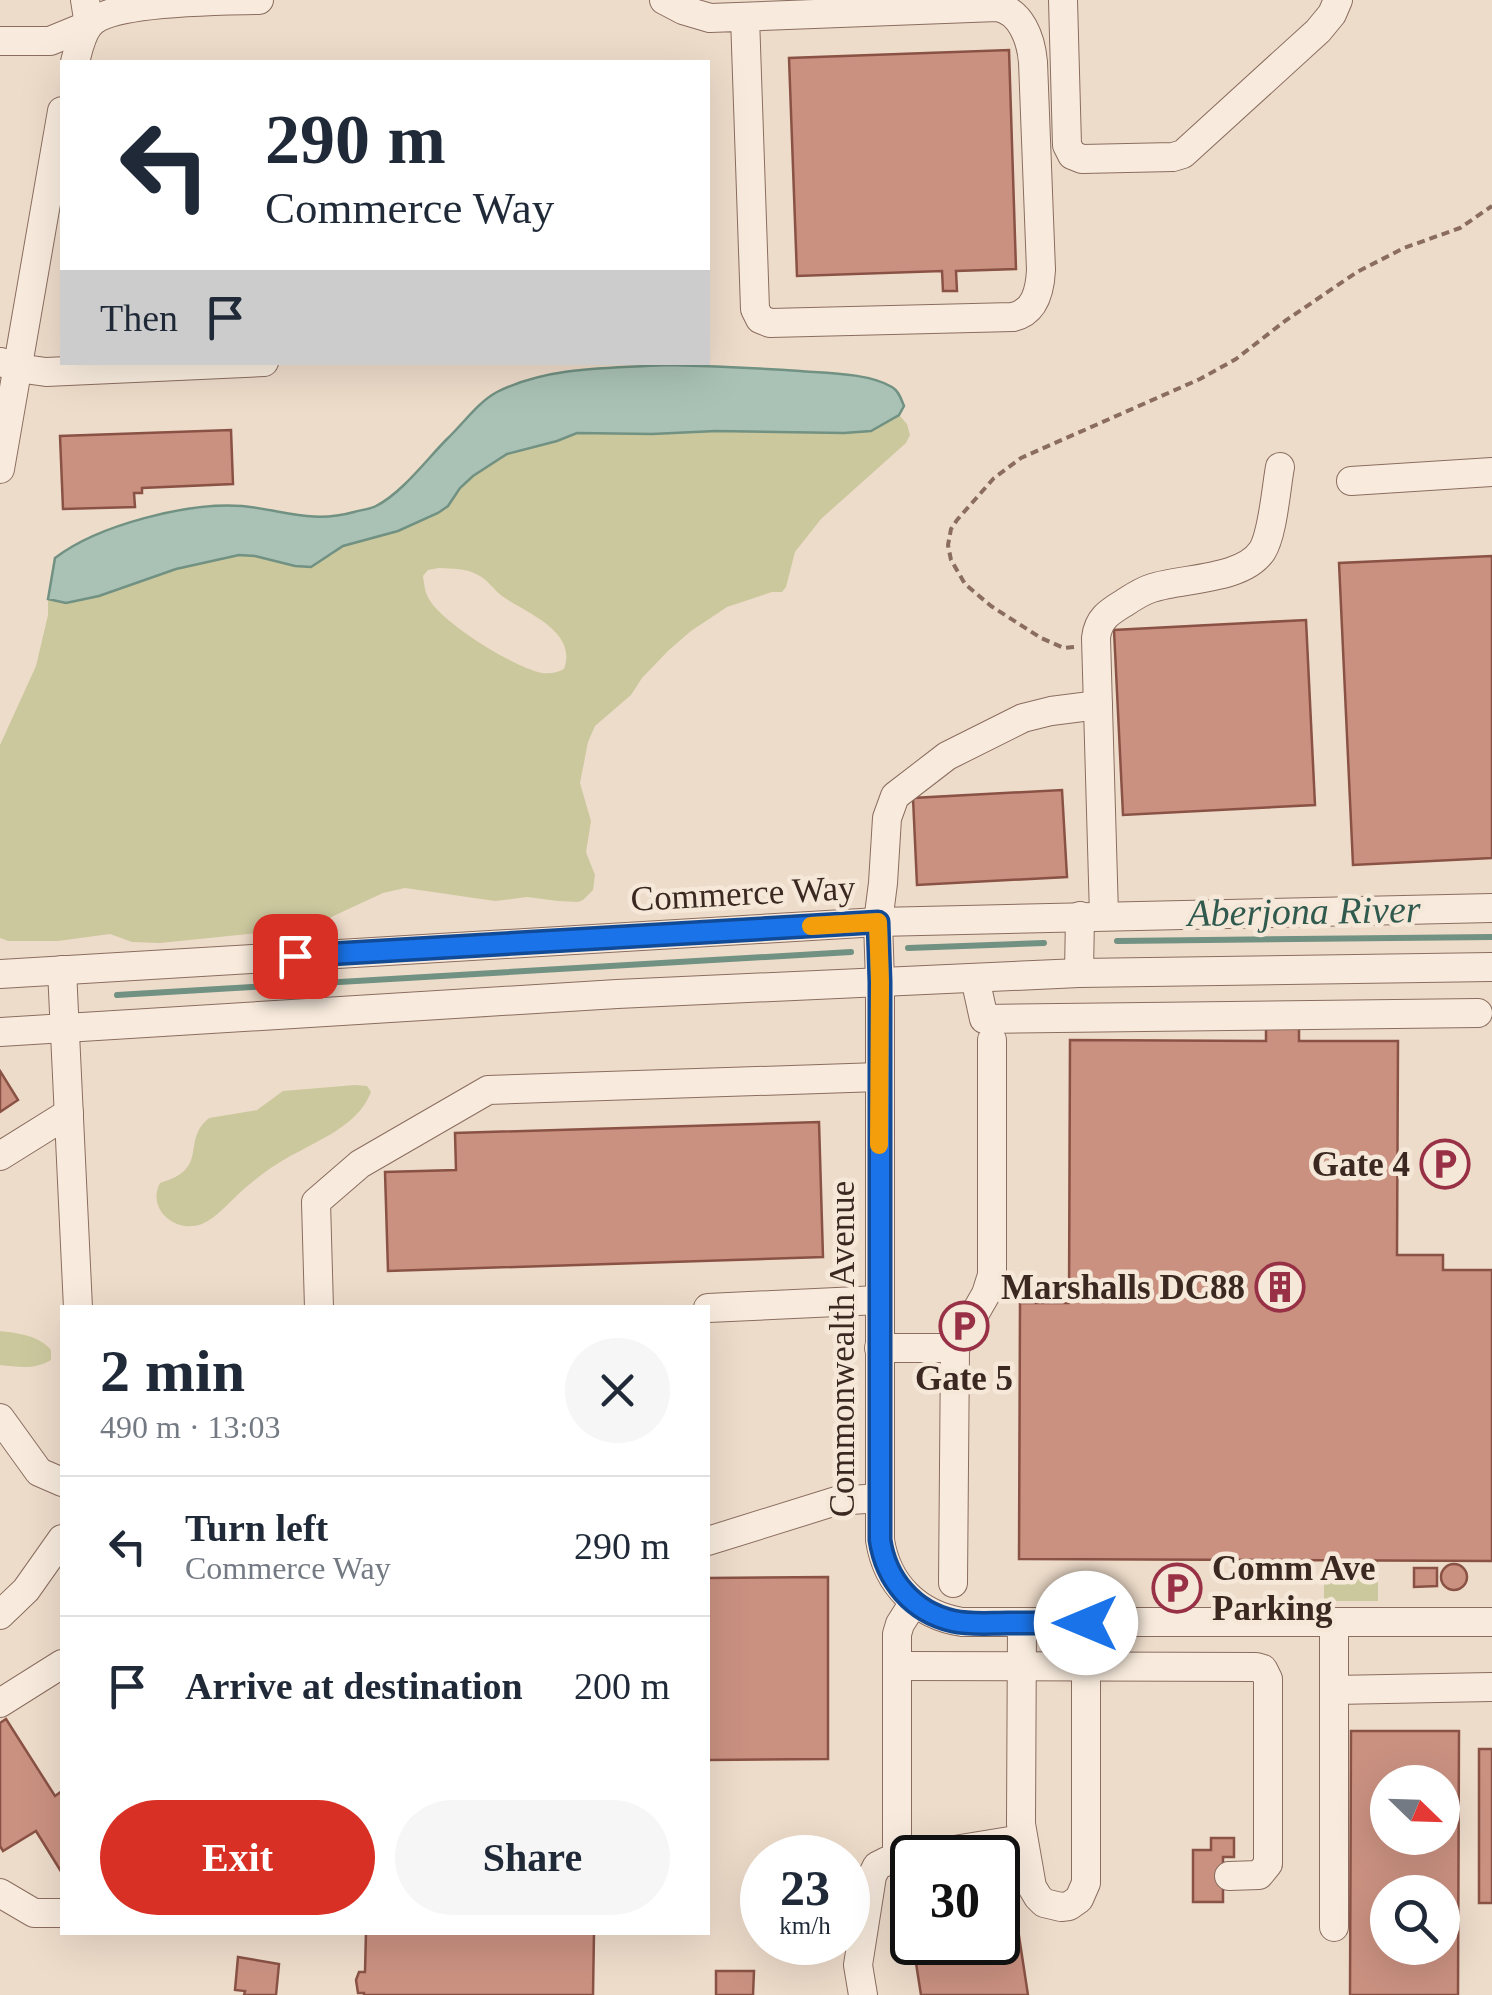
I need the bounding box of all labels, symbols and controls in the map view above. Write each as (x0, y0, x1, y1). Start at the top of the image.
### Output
icon: left (100, 100, 230, 230)
text: 290 m (265, 101, 446, 178)
text: Commerce Way (265, 183, 554, 233)
icon: arrive (198, 290, 253, 345)
text: Then (100, 297, 178, 339)
street label: Commerce Way (630, 868, 857, 919)
water label: Aberjona River (1184, 888, 1421, 934)
pin (253, 914, 338, 999)
icon: arrive (268, 929, 323, 984)
parking icon: Gate 4 (1419, 1138, 1471, 1190)
place label: Gate 4 (1312, 1145, 1410, 1184)
street label: Commonwealth Avenue (823, 1181, 862, 1517)
building icon: Marshalls DC88 (1254, 1261, 1306, 1313)
place label: Marshalls DC88 (1001, 1268, 1245, 1307)
parking icon: Gate 5 (938, 1300, 990, 1352)
text: 2 min (100, 1338, 245, 1404)
button: close (565, 1338, 670, 1443)
place label: Gate 5 (915, 1359, 1013, 1398)
text: 490 m · 13:03 (100, 1409, 280, 1445)
text: Turn left (185, 1507, 328, 1549)
icon: left (100, 1519, 155, 1574)
text: 290 m (574, 1525, 670, 1567)
place label: Comm Ave Parking (1212, 1549, 1376, 1628)
text: Commerce Way (185, 1550, 391, 1586)
parking icon: Comm Ave Parking (1151, 1562, 1203, 1614)
position arrow (1034, 1571, 1138, 1675)
icon: arrive (100, 1659, 155, 1714)
text: Arrive at destination (185, 1665, 523, 1707)
text: 200 m (574, 1665, 670, 1707)
north arrow (1370, 1765, 1460, 1855)
map controls (1370, 1765, 1460, 1965)
button: Exit (100, 1800, 375, 1915)
button: Share (395, 1800, 670, 1915)
speed limit sign: 30 (890, 1835, 1020, 1965)
text: 23 (780, 1860, 830, 1916)
button: search (1370, 1875, 1460, 1965)
text: km/h (779, 1912, 831, 1939)

